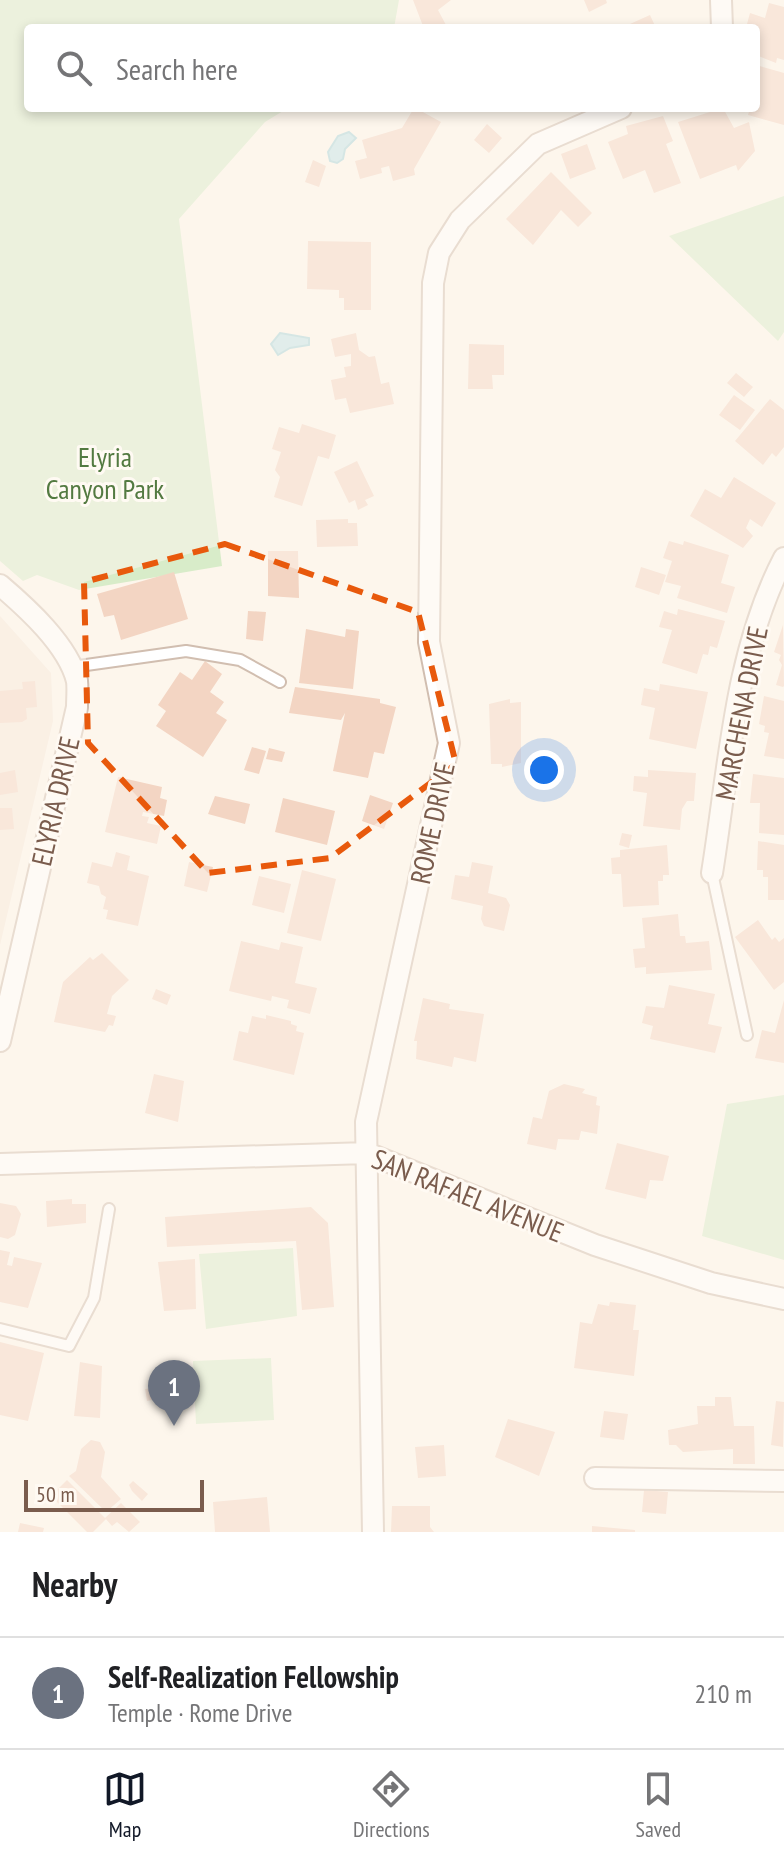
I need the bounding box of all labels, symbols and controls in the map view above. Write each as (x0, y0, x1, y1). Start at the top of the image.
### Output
search box (24, 24, 760, 112)
icon: search (52, 46, 96, 90)
text: Search here (116, 49, 238, 88)
park label: Elyria Canyon Park (46, 438, 164, 507)
street label: MARCHENA DRIVE (706, 623, 776, 803)
street label: ELYRIA DRIVE (22, 733, 88, 869)
your location (524, 750, 564, 790)
street label: ROME DRIVE (401, 759, 463, 887)
street label: SAN RAFAEL AVENUE (367, 1140, 569, 1250)
pin: 1 (148, 1360, 200, 1426)
scale bar (24, 1476, 204, 1512)
text: 50 m (36, 1480, 75, 1508)
text: Nearby (32, 1562, 117, 1606)
text: Self-Realization Fellowship (108, 1657, 399, 1696)
text: 1 (52, 1677, 64, 1710)
text: 210 m (694, 1677, 752, 1710)
text: Temple · Rome Drive (108, 1696, 292, 1729)
tab: Map (103, 1767, 147, 1843)
tab: Directions (353, 1767, 430, 1843)
tab: Saved (636, 1767, 681, 1843)

